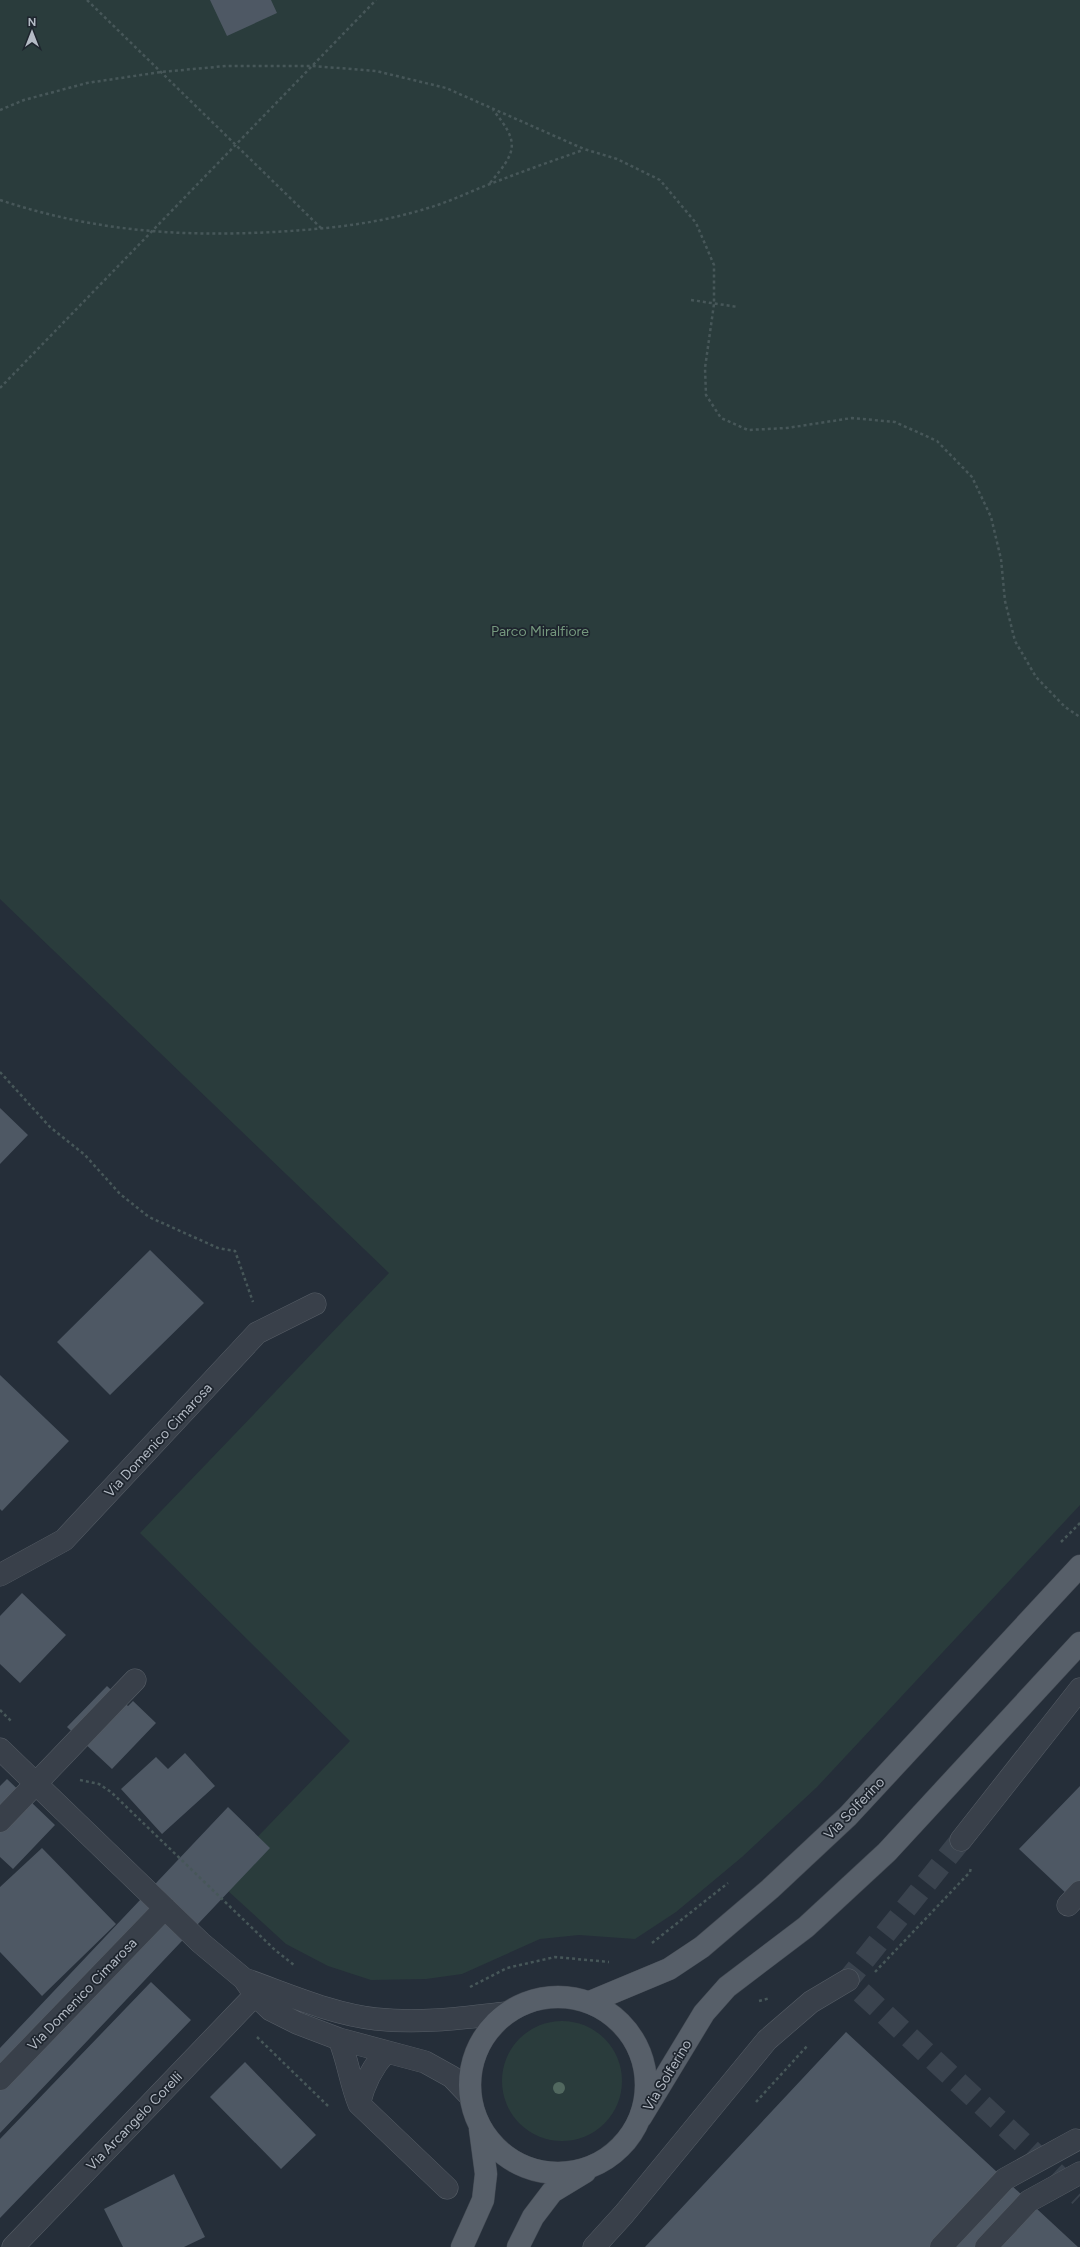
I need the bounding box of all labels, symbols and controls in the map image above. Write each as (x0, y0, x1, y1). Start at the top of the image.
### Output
north arrow (12, 12, 52, 52)
text: N (28, 16, 36, 29)
park label: Parco Miralfiore (491, 623, 589, 640)
street label: Via Domenico Cimarosa (101, 1380, 216, 1501)
street label: Via Solferino (820, 1774, 888, 1843)
street label: Via Domenico Cimarosa (24, 1934, 141, 2054)
street label: Via Solferino (640, 2037, 695, 2114)
street label: Via Arcangelo Corelli (83, 2068, 186, 2174)

